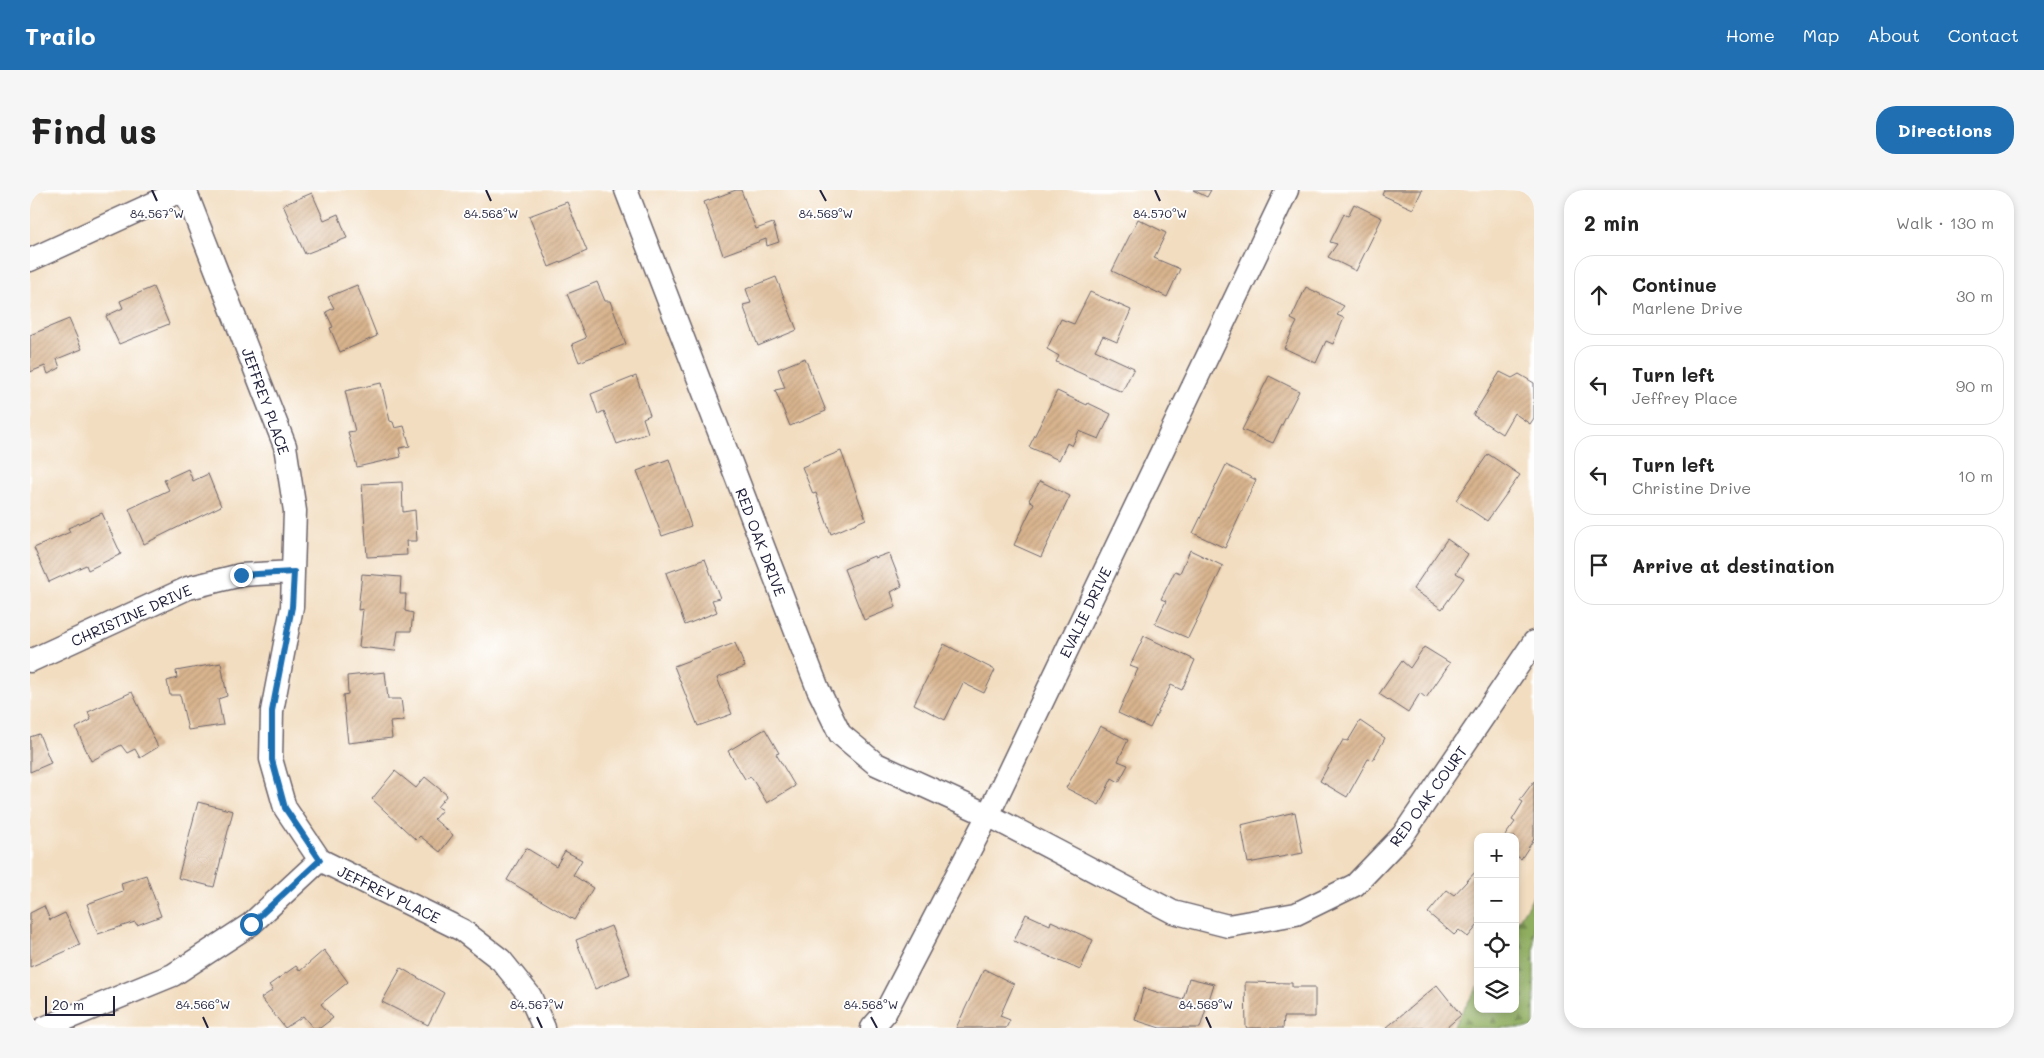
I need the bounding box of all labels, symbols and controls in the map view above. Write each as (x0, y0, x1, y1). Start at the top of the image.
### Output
text: Trailo (25, 20, 96, 51)
text: Home (1726, 23, 1775, 47)
text: Map (1803, 23, 1839, 47)
text: About (1867, 23, 1920, 47)
text: Contact (1948, 23, 2019, 47)
button: Directions (1876, 106, 2014, 154)
text: Find us (30, 107, 157, 153)
text: 84.567°W (130, 205, 184, 221)
text: 84.568°W (464, 205, 518, 221)
text: 84.569°W (799, 205, 853, 221)
text: 84.570°W (1133, 205, 1187, 221)
text: 2 min (1584, 209, 1639, 236)
text: Walk · 130 m (1896, 212, 1994, 233)
text: Continue (1632, 272, 1717, 297)
icon: ahead (1585, 281, 1613, 309)
text: 30 m (1956, 285, 1993, 306)
text: Marlene Drive (1632, 297, 1743, 318)
street label: JEFFREY PLACE (237, 345, 295, 458)
text: Turn left (1632, 362, 1715, 387)
icon: left (1585, 371, 1613, 399)
text: 90 m (1956, 375, 1993, 396)
text: Jeffrey Place (1632, 387, 1738, 408)
text: Turn left (1632, 452, 1715, 477)
icon: left (1585, 461, 1613, 489)
text: 10 m (1958, 465, 1993, 486)
text: Christine Drive (1632, 477, 1751, 498)
street label: RED OAK DRIVE (731, 485, 791, 599)
icon: arrive (1585, 551, 1613, 579)
text: Arrive at destination (1632, 553, 1835, 578)
street label: EVALIE DRIVE (1054, 563, 1116, 661)
route end (230, 564, 253, 587)
street label: CHRISTINE DRIVE (67, 579, 195, 651)
street label: RED OAK COURT (1385, 742, 1471, 850)
map controls (1474, 833, 1519, 1013)
button: + (1474, 833, 1519, 878)
street label: JEFFREY PLACE (334, 860, 444, 928)
button: − (1474, 878, 1519, 923)
route start (240, 913, 263, 936)
button: locate (1474, 923, 1519, 968)
button: layers (1474, 968, 1519, 1013)
scale bar (45, 993, 115, 1016)
text: 20 m (52, 995, 84, 1014)
text: 84.566°W (176, 996, 230, 1012)
text: 84.567°W (510, 996, 564, 1012)
text: 84.568°W (844, 996, 898, 1012)
text: 84.569°W (1179, 996, 1233, 1012)

